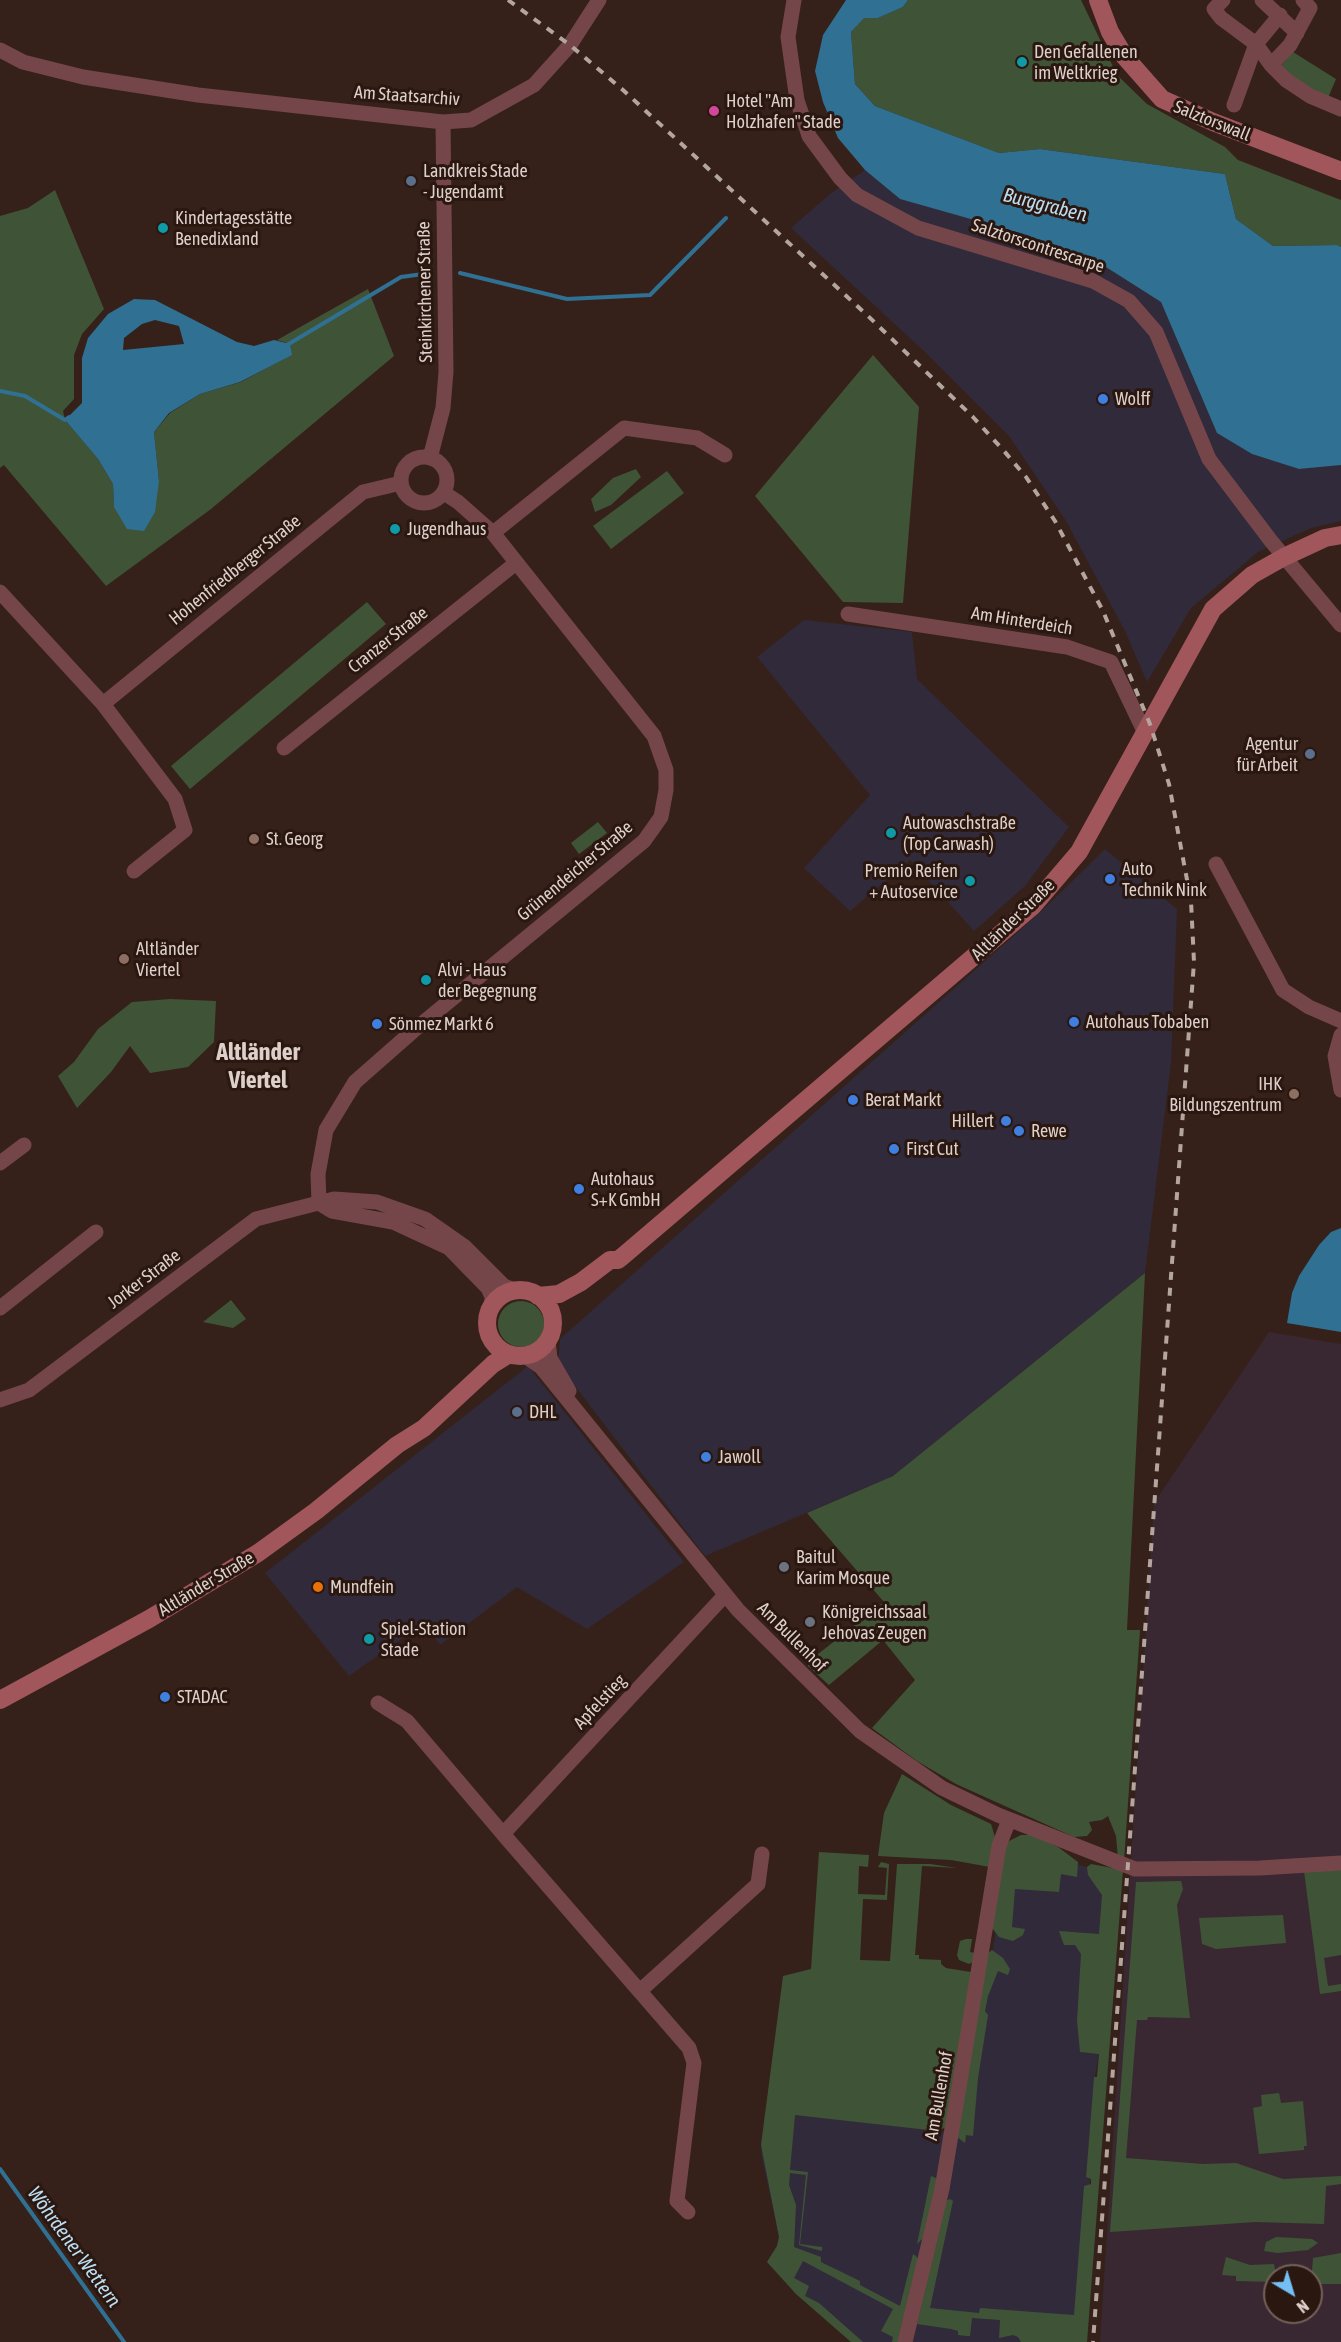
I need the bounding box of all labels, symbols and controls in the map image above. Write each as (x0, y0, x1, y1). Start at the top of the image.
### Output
place label: Den Gefallenen im Weltkrieg (1034, 41, 1138, 84)
marker: Den Gefallenen im Weltkrieg (1015, 55, 1029, 69)
street label: Am Staatsarchiv (353, 82, 461, 110)
place label: Hotel "Am Holzhafen" Stade (726, 90, 841, 132)
street label: Salztorswall (1171, 96, 1253, 146)
marker: Hotel "Am Holzhafen" Stade (707, 104, 721, 118)
place label: Landkreis Stade - Jugendamt (423, 160, 528, 202)
marker: Landkreis Stade - Jugendamt (404, 174, 418, 188)
water label: Burggraben (1001, 183, 1089, 227)
place label: Kindertagesstätte Benedixland (175, 207, 292, 250)
street label: Salztorscontrescarpe (969, 214, 1107, 278)
marker: Kindertagesstätte Benedixland (156, 221, 170, 235)
street label: Steinkirchener Straße (413, 221, 437, 363)
place label: Wolff (1115, 388, 1150, 410)
marker: Wolff (1096, 392, 1110, 406)
street label: Hohenfriedberger Straße (165, 510, 305, 630)
place label: Jugendhaus (407, 518, 486, 540)
marker: Jugendhaus (388, 522, 402, 536)
street label: Cranzer Straße (344, 602, 432, 678)
street label: Am Hinterdeich (970, 602, 1074, 640)
place label: Agentur für Arbeit (1236, 733, 1298, 776)
marker: Agentur für Arbeit (1303, 747, 1317, 761)
place label: Autowaschstraße (Top Carwash) (903, 812, 1016, 854)
street label: Grünendeicher Straße (513, 816, 637, 926)
marker: Autowaschstraße (Top Carwash) (884, 826, 898, 840)
place label: St. Georg (266, 828, 323, 850)
marker: St. Georg (247, 832, 261, 846)
place label: Auto Technik Nink (1122, 858, 1207, 900)
place label: Premio Reifen + Autoservice (864, 860, 958, 902)
marker: Auto Technik Nink (1103, 872, 1117, 886)
marker: Premio Reifen + Autoservice (963, 874, 977, 888)
street label: Altländer Straße (967, 875, 1059, 965)
place label: Altländer Viertel (136, 938, 199, 980)
marker: Altländer Viertel (117, 952, 131, 966)
place label: Alvi - Haus der Begegnung (438, 959, 536, 1002)
marker: Alvi - Haus der Begegnung (419, 973, 433, 987)
place label: Autohaus Tobaben (1086, 1011, 1209, 1033)
place label: Sönmez Markt 6 (389, 1013, 494, 1035)
marker: Autohaus Tobaben (1067, 1015, 1081, 1029)
marker: Sönmez Markt 6 (370, 1017, 384, 1031)
district label: Altländer Viertel (216, 1038, 300, 1094)
place label: IHK Bildungszentrum (1169, 1073, 1282, 1116)
marker: IHK Bildungszentrum (1287, 1087, 1301, 1101)
place label: Berat Markt (865, 1089, 942, 1111)
marker: Berat Markt (846, 1093, 860, 1107)
place label: Hillert (952, 1110, 994, 1132)
marker: Hillert (999, 1114, 1013, 1128)
place label: Rewe (1031, 1120, 1067, 1142)
marker: Rewe (1012, 1124, 1026, 1138)
place label: First Cut (906, 1138, 959, 1160)
marker: First Cut (887, 1142, 901, 1156)
place label: Autohaus S+K GmbH (591, 1168, 661, 1210)
marker: Autohaus S+K GmbH (572, 1182, 586, 1196)
street label: Jorker Straße (103, 1245, 185, 1313)
place label: DHL (529, 1401, 557, 1423)
marker: DHL (510, 1405, 524, 1419)
place label: Jawoll (718, 1446, 761, 1468)
marker: Jawoll (699, 1450, 713, 1464)
place label: Baitul Karim Mosque (796, 1546, 890, 1588)
street label: Altländer Straße (154, 1547, 258, 1621)
marker: Baitul Karim Mosque (777, 1560, 791, 1574)
place label: Mundfein (330, 1576, 394, 1598)
marker: Mundfein (311, 1580, 325, 1594)
street label: Am Bullenhof (753, 1598, 831, 1676)
place label: Königreichssaal Jehovas Zeugen (822, 1601, 927, 1644)
marker: Königreichssaal Jehovas Zeugen (803, 1615, 817, 1629)
place label: Spiel-Station Stade (381, 1618, 466, 1660)
marker: Spiel-Station Stade (362, 1632, 376, 1646)
street label: Apfelstieg (569, 1670, 631, 1734)
place label: STADAC (177, 1686, 228, 1708)
marker: STADAC (158, 1690, 172, 1704)
street label: Am Bullenhof (921, 2050, 957, 2142)
water label: Wöhrdener Wettern (22, 2182, 126, 2312)
north arrow (1263, 2264, 1323, 2324)
text: N (1294, 2297, 1312, 2317)

